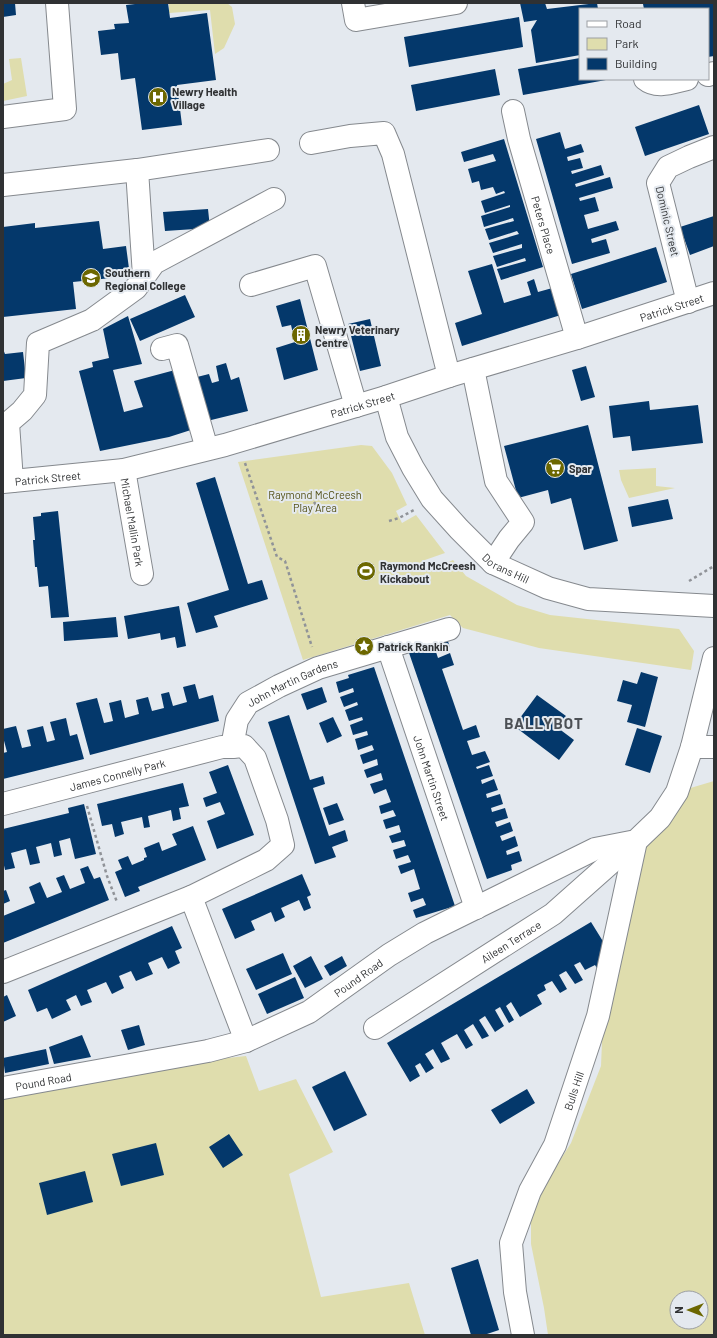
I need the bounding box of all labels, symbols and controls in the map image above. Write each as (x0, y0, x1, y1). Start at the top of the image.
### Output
legend (579, 8, 709, 80)
text: Road (615, 16, 642, 30)
text: Park (615, 36, 639, 50)
text: Building (615, 56, 657, 70)
place label: Newry Health Village (172, 85, 237, 111)
hospital icon: Newry Health Village (147, 86, 169, 108)
street label: Dominic Street (654, 185, 682, 257)
street label: Peters Place (529, 194, 559, 255)
place label: Southern Regional College (105, 266, 186, 292)
school or university icon: Southern Regional College (80, 267, 102, 289)
street label: Patrick Street (638, 290, 705, 324)
place label: Newry Veterinary Centre (315, 323, 400, 349)
building icon: Newry Veterinary Centre (290, 324, 312, 346)
street label: Patrick Street (329, 388, 396, 420)
supermarket icon: Spar (544, 457, 566, 479)
place label: Spar (569, 462, 593, 475)
street label: Patrick Street (14, 468, 81, 487)
street label: Michael Mallin Park (119, 477, 147, 568)
park label: Raymond McCreesh Play Area (268, 488, 362, 514)
street label: Dorans Hill (480, 550, 531, 585)
place label: Raymond McCreesh Kickabout (380, 559, 476, 585)
sports icon: Raymond McCreesh Kickabout (355, 560, 377, 582)
place icon: Patrick Rankin (353, 635, 375, 657)
place label: Patrick Rankin (378, 640, 449, 653)
street label: John Martin Gardens (245, 656, 339, 709)
district label: BALLYBOT (504, 714, 584, 732)
street label: John Martin Street (412, 733, 452, 822)
street label: James Connelly Park (68, 755, 167, 793)
street label: Aileen Terrace (478, 917, 543, 965)
street label: Pound Road (331, 955, 385, 999)
street label: Pound Road (14, 1069, 72, 1092)
street label: Bulls Hill (561, 1069, 586, 1112)
north arrow (669, 1290, 709, 1330)
text: N (672, 1306, 685, 1314)

